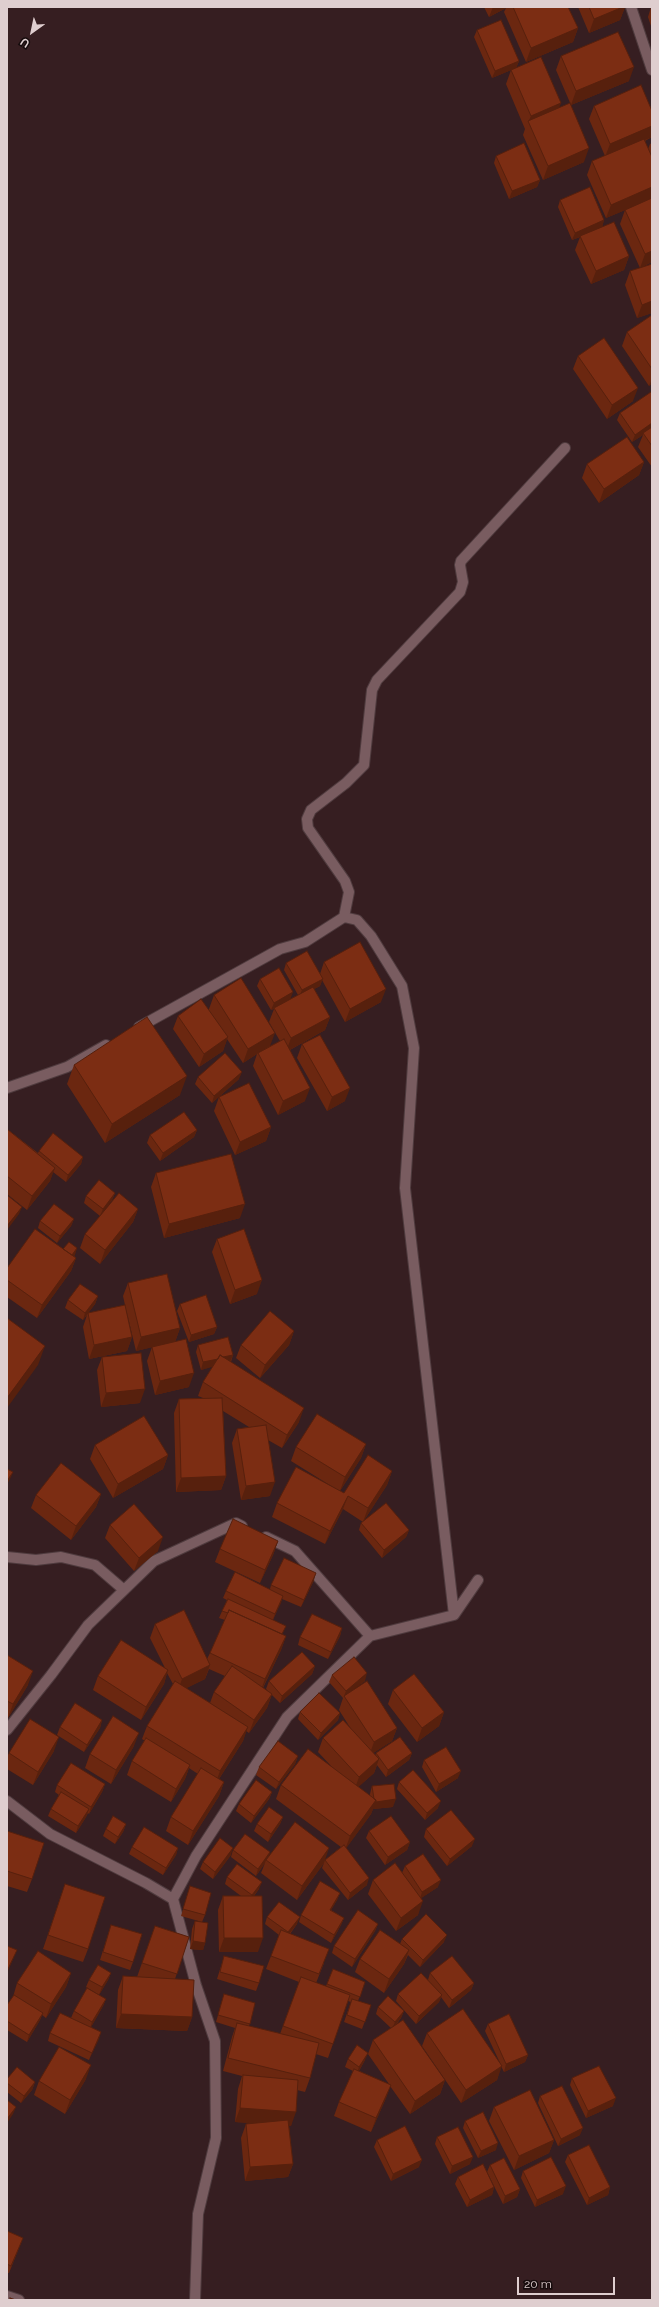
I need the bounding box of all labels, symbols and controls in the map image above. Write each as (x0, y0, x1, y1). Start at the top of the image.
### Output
north arrow (12, 12, 52, 52)
text: U (18, 35, 32, 50)
scale bar (519, 2269, 617, 2295)
text: 20 m (524, 2277, 552, 2291)

